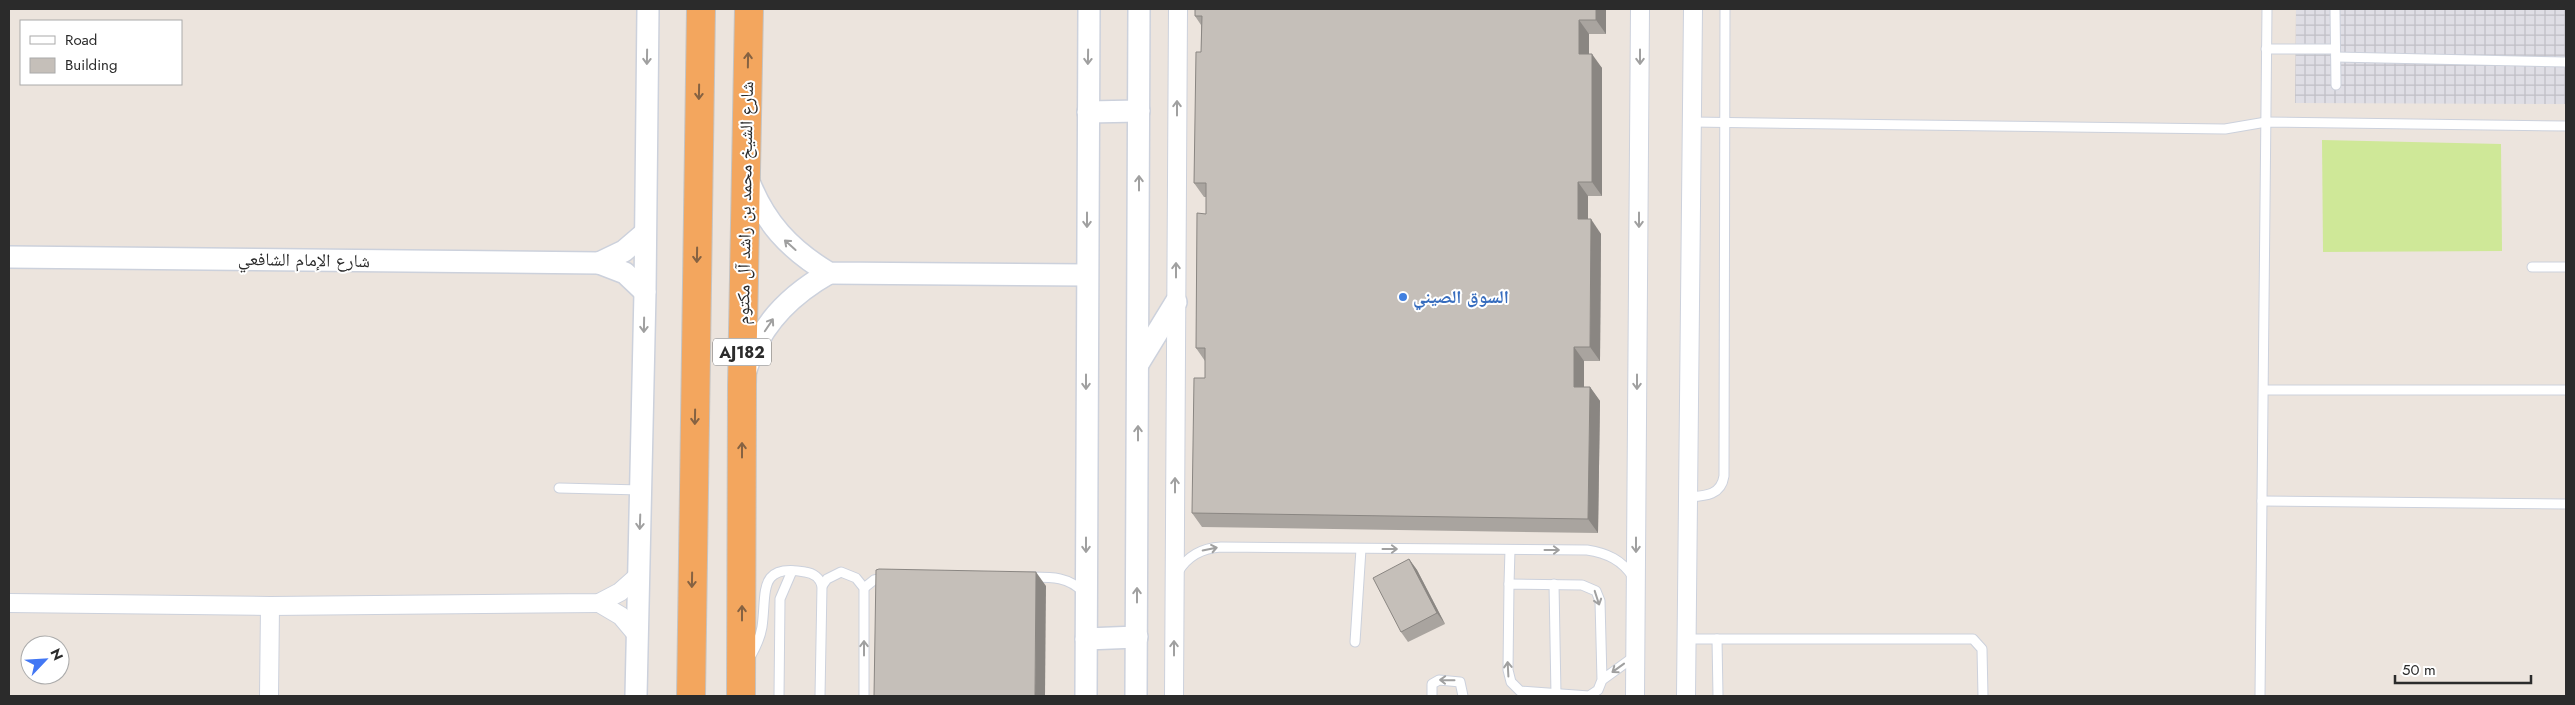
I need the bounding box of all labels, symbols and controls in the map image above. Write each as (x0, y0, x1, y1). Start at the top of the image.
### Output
legend (20, 20, 182, 85)
text: Road (65, 29, 97, 51)
one-way arrow (642, 49, 652, 65)
one-way arrow (1083, 49, 1093, 65)
one-way arrow (1635, 49, 1645, 65)
one-way arrow (743, 52, 753, 68)
text: Building (65, 54, 117, 76)
street label: شارع الشيخ محمد بن راشد آل مكتوم (730, 81, 760, 325)
one-way arrow (695, 84, 704, 100)
one-way arrow (1172, 100, 1182, 116)
one-way arrow (1134, 175, 1144, 191)
one-way arrow (1082, 212, 1092, 228)
one-way arrow (1634, 212, 1644, 228)
one-way arrow (783, 239, 796, 251)
street label: شارع الإمام الشافعي (238, 246, 370, 276)
one-way arrow (692, 246, 702, 263)
one-way arrow (1171, 262, 1181, 278)
place label: السوق الصيني (1413, 284, 1509, 311)
marker: السوق الصيني (1397, 291, 1409, 303)
one-way arrow (640, 317, 649, 333)
one-way arrow (764, 318, 774, 332)
road number: AJ182 (713, 338, 771, 366)
one-way arrow (1081, 374, 1091, 390)
one-way arrow (1632, 374, 1642, 390)
one-way arrow (690, 409, 700, 425)
one-way arrow (1133, 425, 1143, 441)
one-way arrow (737, 442, 747, 458)
one-way arrow (1170, 477, 1180, 494)
one-way arrow (635, 514, 644, 530)
one-way arrow (1081, 536, 1091, 553)
one-way arrow (1631, 536, 1641, 553)
one-way arrow (1201, 544, 1217, 553)
one-way arrow (1381, 544, 1397, 554)
one-way arrow (1544, 545, 1560, 555)
one-way arrow (687, 572, 697, 588)
one-way arrow (1132, 587, 1142, 604)
one-way arrow (1593, 590, 1603, 606)
one-way arrow (737, 605, 747, 621)
north arrow (20, 635, 70, 685)
one-way arrow (859, 640, 869, 656)
one-way arrow (1169, 640, 1179, 656)
text: N (45, 645, 68, 664)
scale bar (2395, 652, 2531, 684)
text: 50 m (2402, 659, 2436, 681)
one-way arrow (1504, 661, 1513, 677)
one-way arrow (1612, 663, 1626, 673)
one-way arrow (1439, 675, 1456, 685)

